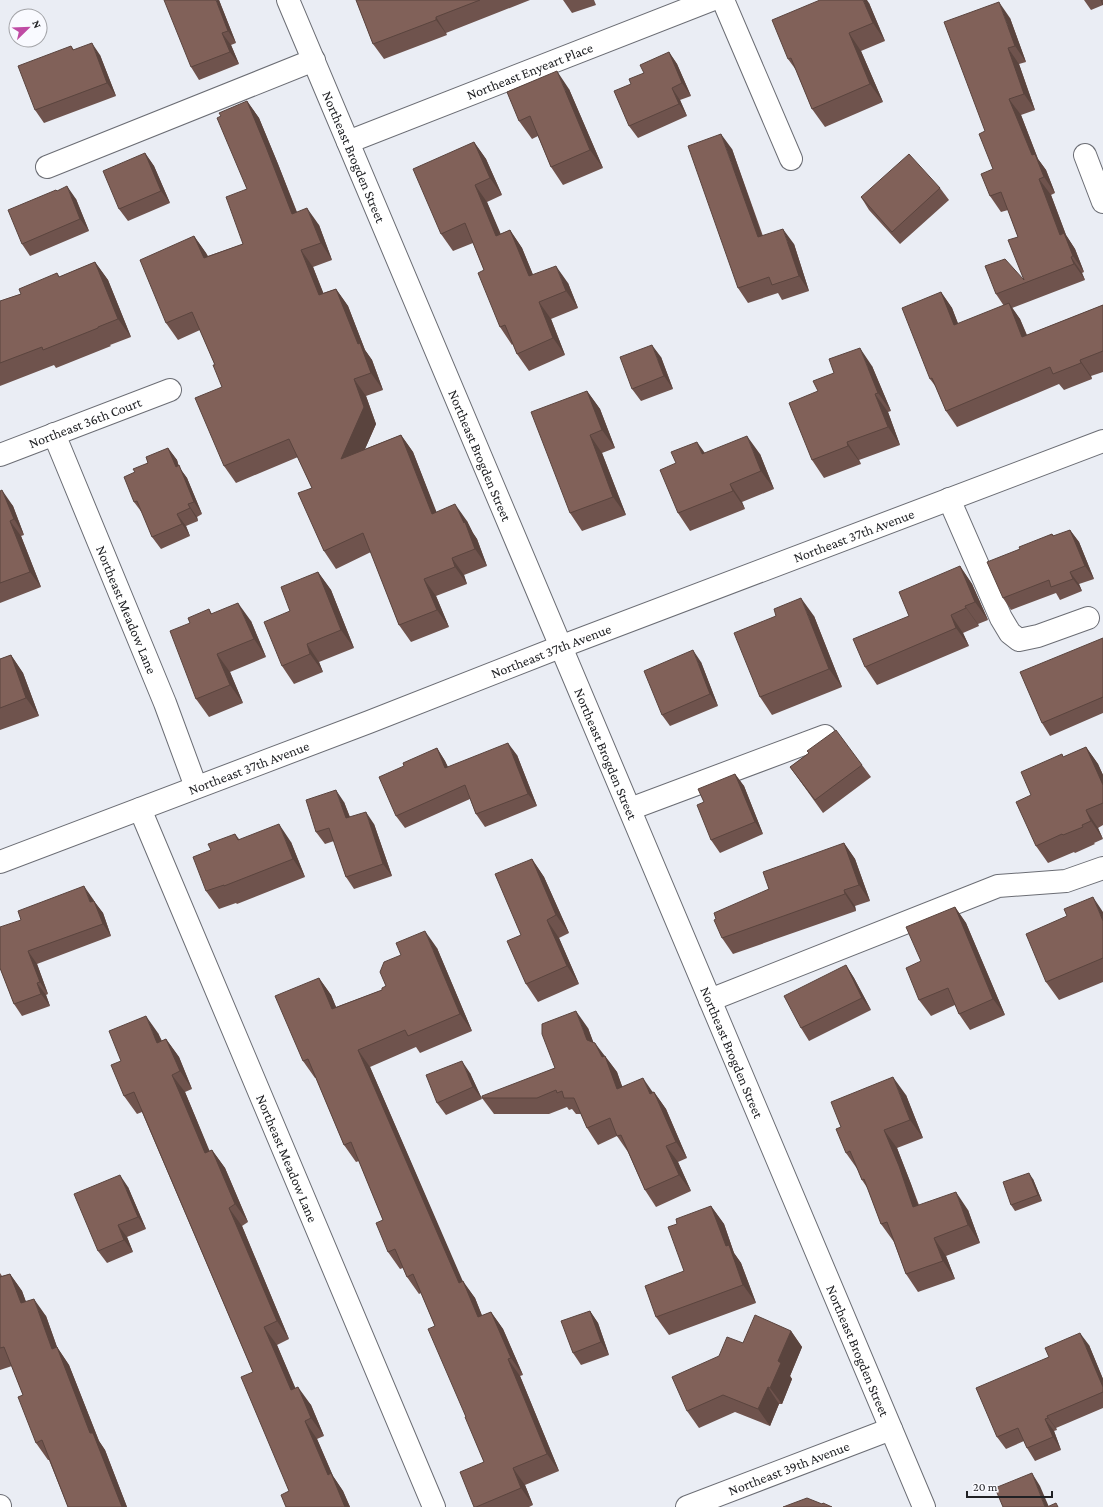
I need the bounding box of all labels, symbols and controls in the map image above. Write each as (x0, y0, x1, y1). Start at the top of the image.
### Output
north arrow (8, 8, 48, 48)
text: N (30, 18, 44, 30)
street label: Northeast Enyeart Place (464, 39, 595, 103)
street label: Northeast Brogden Street (319, 89, 389, 225)
street label: Northeast Brogden Street (445, 387, 515, 524)
street label: Northeast 36th Court (26, 394, 144, 451)
street label: Northeast 37th Avenue (791, 505, 916, 566)
street label: Northeast Meadow Lane (93, 543, 160, 676)
street label: Northeast 37th Avenue (488, 620, 613, 681)
street label: Northeast Brogden Street (571, 686, 641, 822)
street label: Northeast 37th Avenue (186, 738, 311, 798)
street label: Northeast Brogden Street (697, 984, 767, 1121)
street label: Northeast Meadow Lane (253, 1092, 321, 1225)
street label: Northeast Brogden Street (823, 1283, 893, 1419)
street label: Northeast 39th Avenue (726, 1438, 852, 1498)
scale bar (967, 1473, 1052, 1499)
text: 20 m (973, 1480, 998, 1494)

